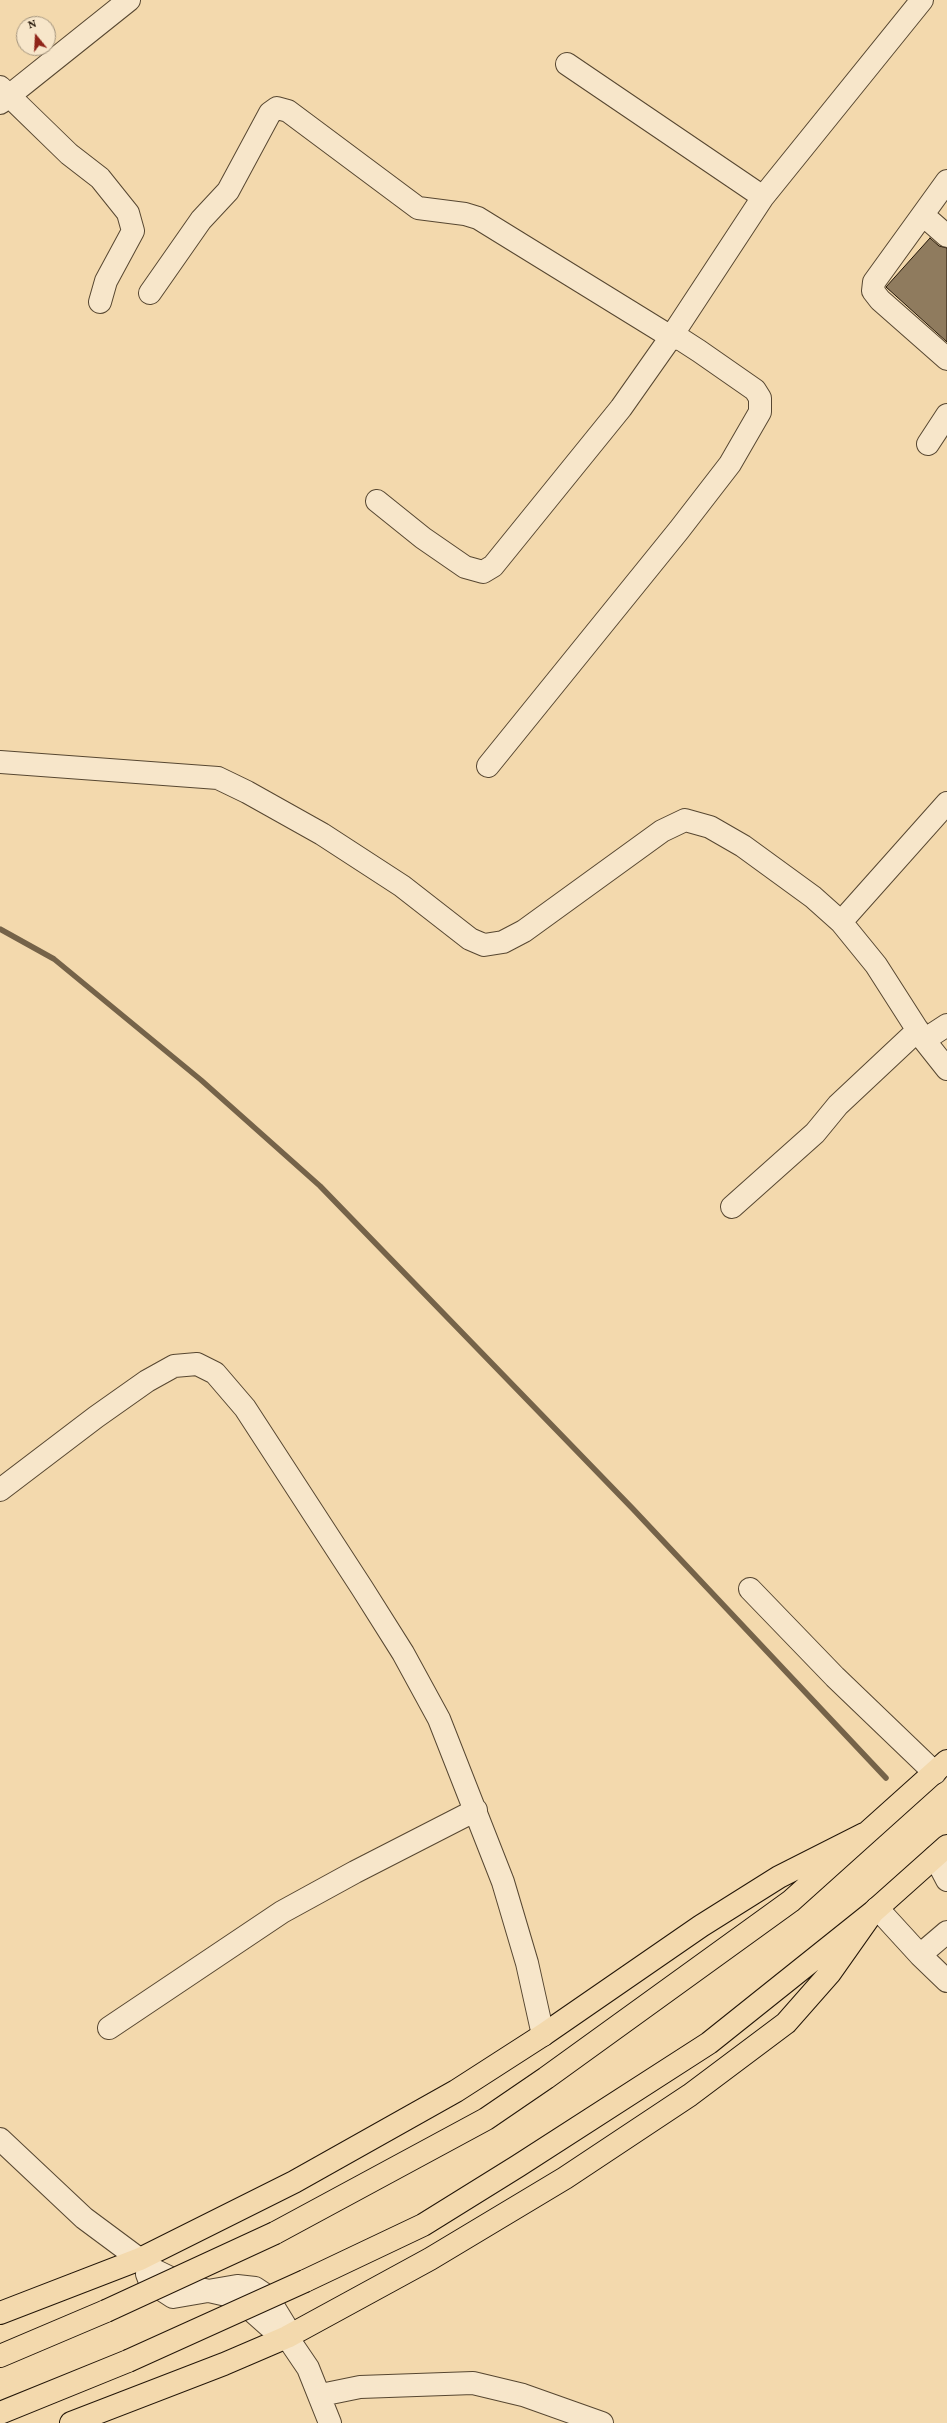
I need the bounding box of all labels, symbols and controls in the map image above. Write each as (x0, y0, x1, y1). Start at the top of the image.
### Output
north arrow (16, 16, 56, 56)
text: N (26, 17, 39, 33)

